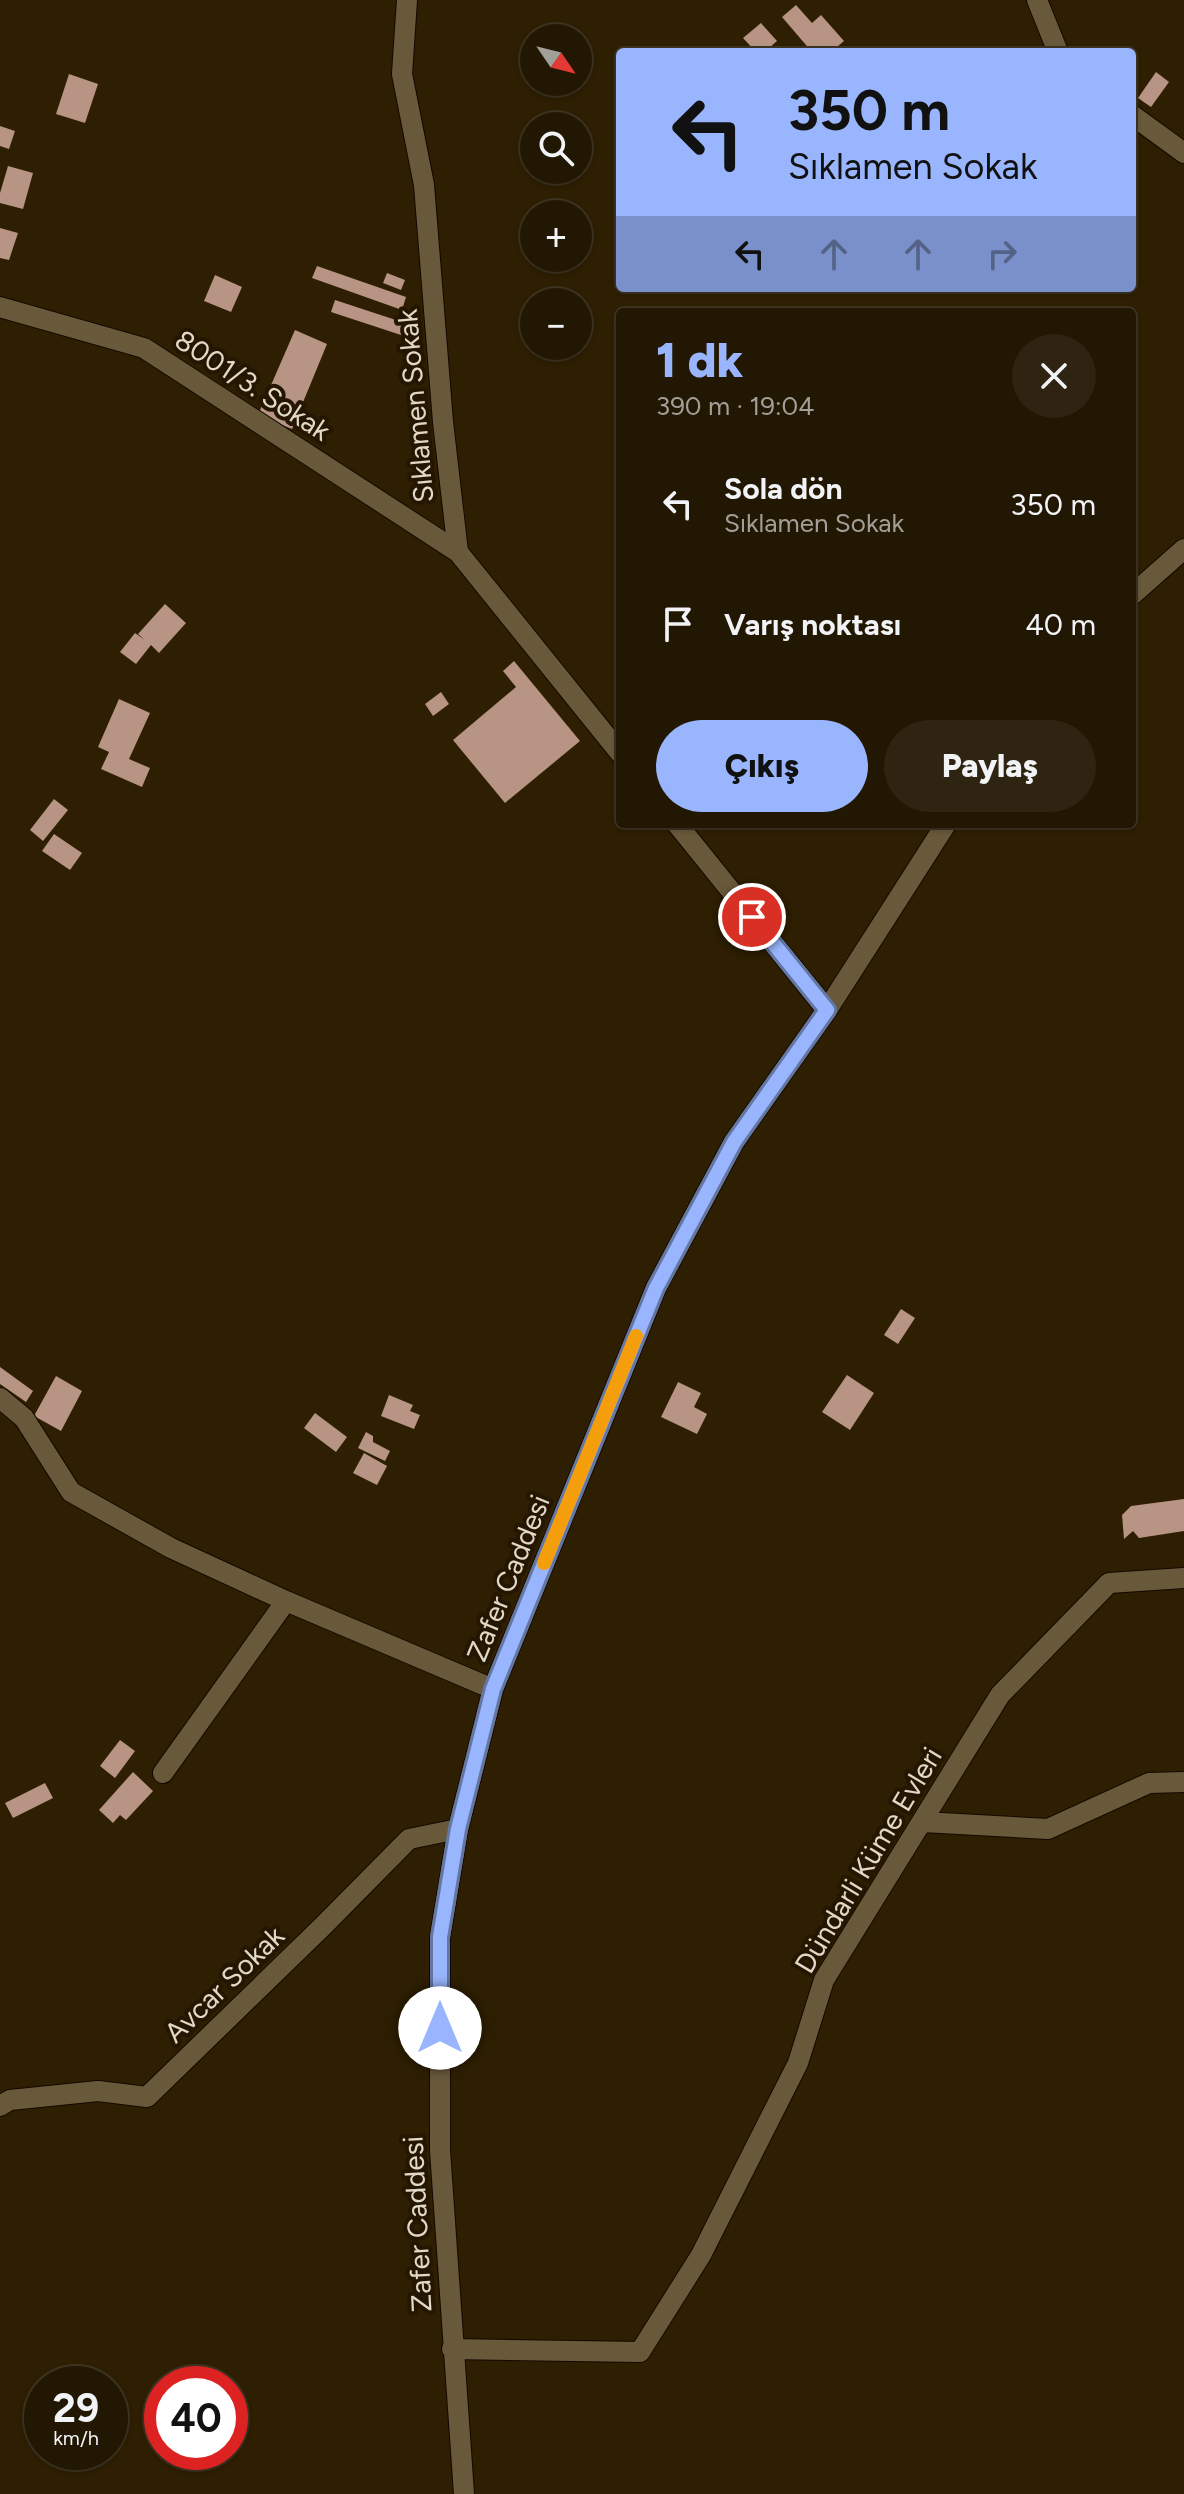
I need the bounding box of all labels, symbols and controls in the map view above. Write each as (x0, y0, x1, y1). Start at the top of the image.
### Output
north arrow (520, 24, 592, 96)
map controls (520, 24, 592, 360)
text: 350 m (788, 77, 950, 144)
icon: left (656, 80, 760, 184)
button: search (520, 112, 592, 184)
text: Sıklamen Sokak (788, 145, 1037, 188)
button: + (520, 200, 592, 272)
icon: left (728, 232, 772, 276)
icon: ahead (812, 232, 856, 276)
icon: ahead (896, 232, 940, 276)
icon: right (980, 232, 1024, 276)
button: − (520, 288, 592, 360)
street label: Sıklamen Sokak (390, 308, 440, 504)
street label: 8001/3. Sokak (169, 322, 337, 448)
text: 1 dk (656, 331, 743, 389)
button: close (1012, 334, 1096, 418)
text: 390 m · 19:04 (656, 390, 814, 422)
text: Sola dön (724, 470, 842, 507)
icon: left (656, 482, 700, 526)
text: 350 m (1010, 486, 1096, 523)
text: Sıklamen Sokak (724, 507, 904, 539)
icon: arrive (656, 602, 700, 646)
text: Varış noktası (724, 606, 901, 643)
text: 40 m (1025, 606, 1096, 643)
button: Çıkış (656, 720, 868, 812)
button: Paylaş (884, 720, 1096, 812)
pin (718, 883, 786, 951)
icon: arrive (730, 895, 774, 939)
street label: Zafer Caddesi (459, 1490, 557, 1666)
street label: Dündarli Küme Evleri (787, 1741, 949, 1979)
street label: Avcar Sokak (157, 1918, 291, 2049)
position arrow (398, 1986, 482, 2070)
street label: Zafer Caddesi (395, 2135, 439, 2313)
speed limit sign: 40 (144, 2366, 248, 2470)
text: 29 (53, 2384, 99, 2432)
text: km/h (53, 2426, 99, 2450)

